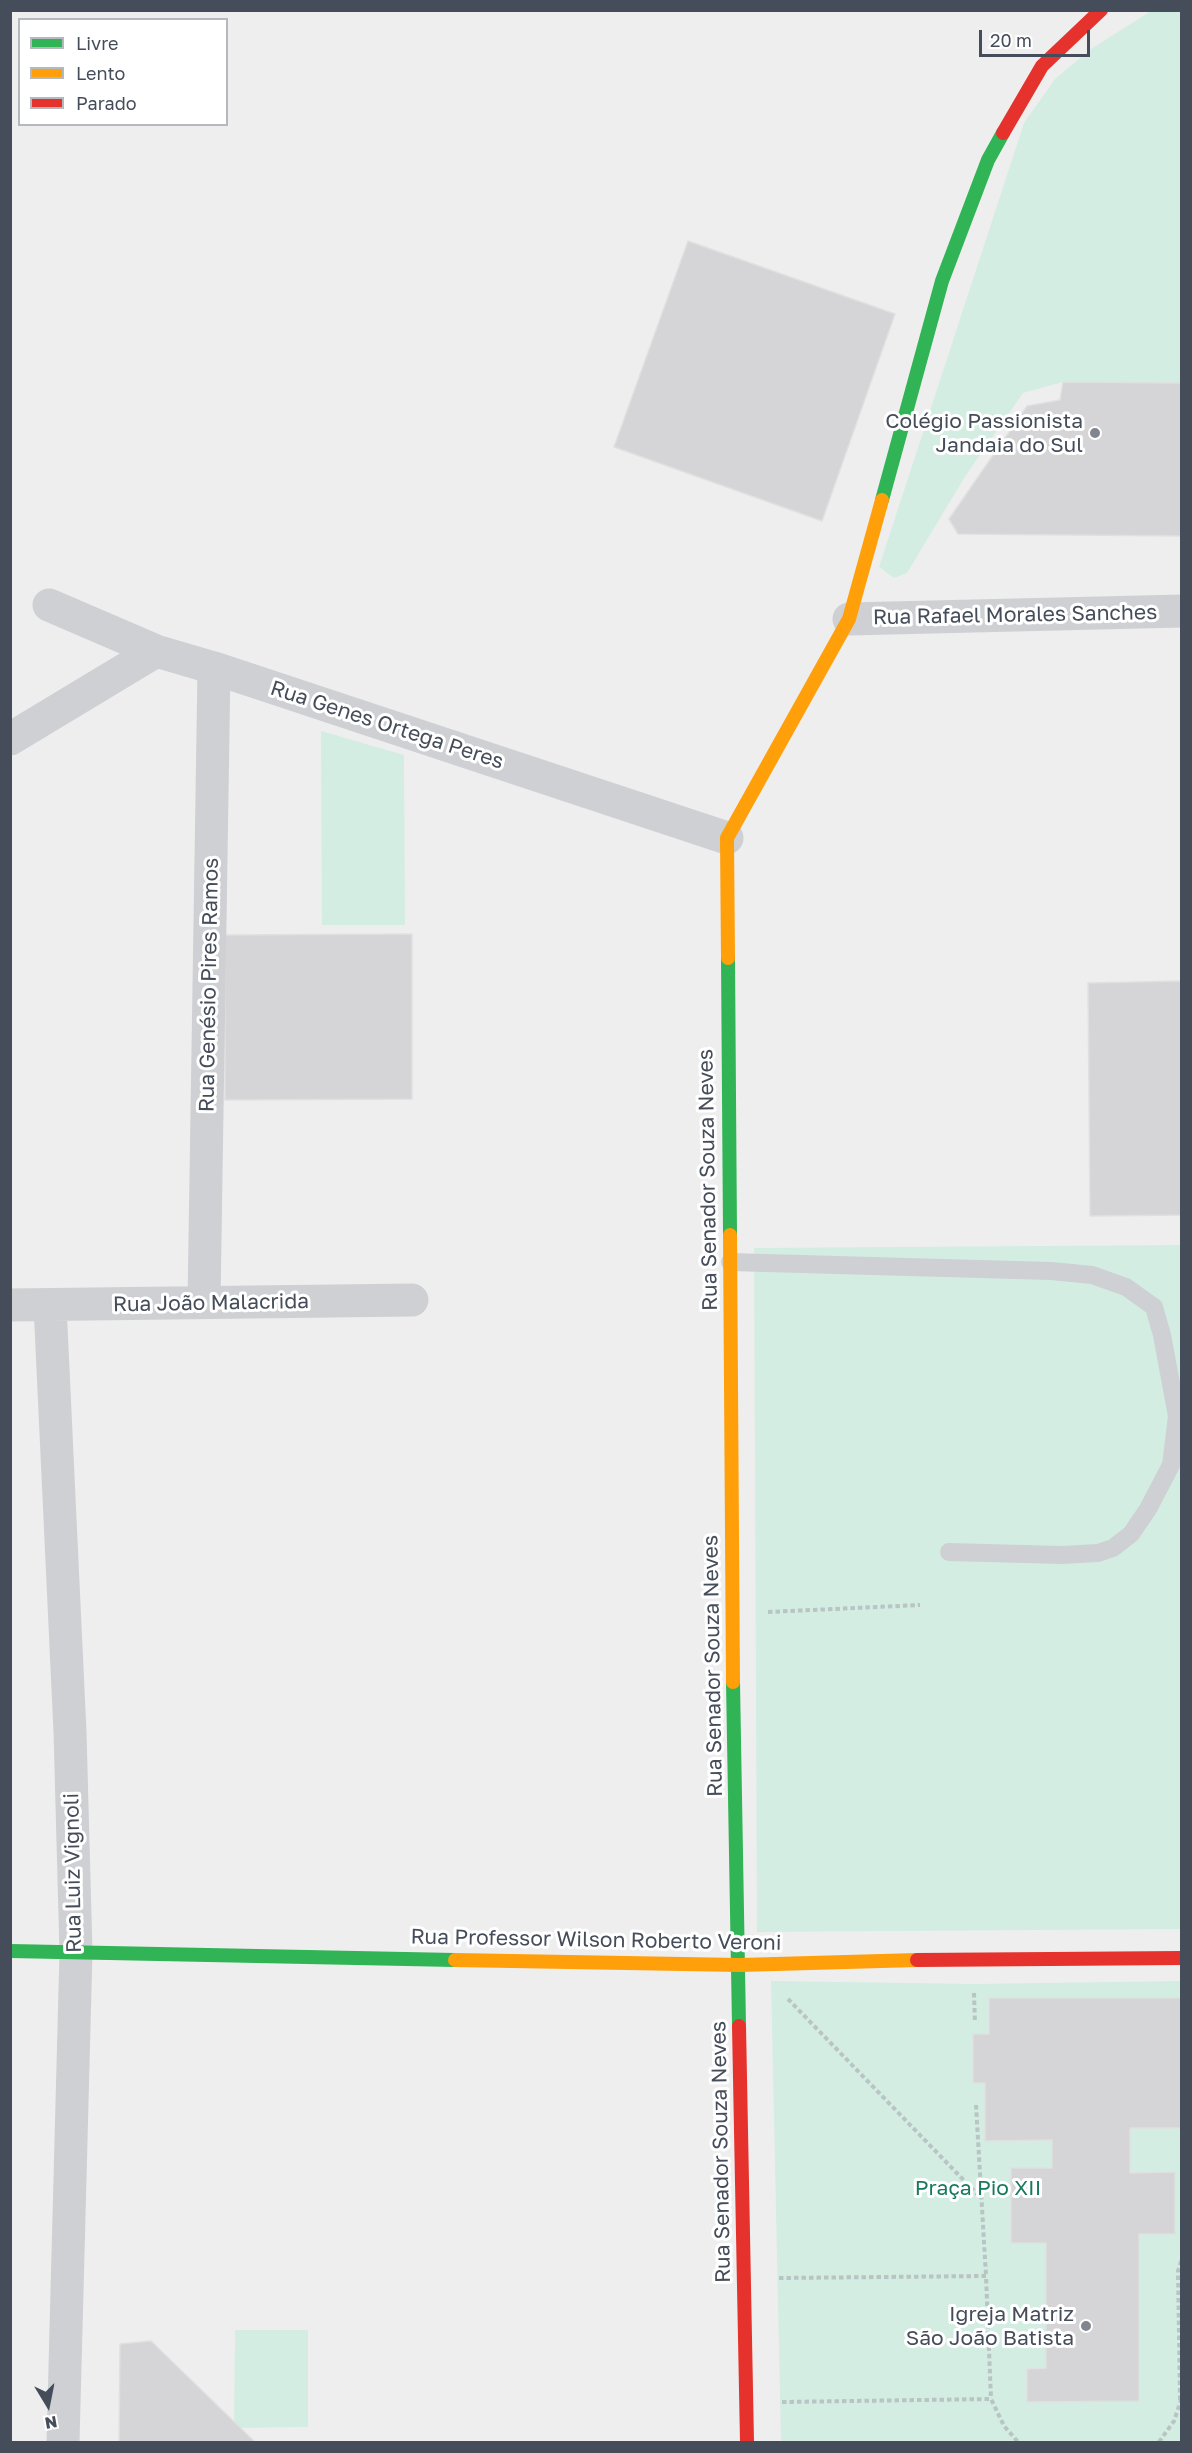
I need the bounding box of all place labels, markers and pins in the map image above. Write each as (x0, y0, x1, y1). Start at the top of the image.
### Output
place label: Colégio Passionista Jandaia do Sul (885, 408, 1083, 458)
marker: Colégio Passionista Jandaia do Sul (1088, 426, 1102, 440)
place label: Igreja Matriz São João Batista (906, 2301, 1074, 2351)
marker: Igreja Matriz São João Batista (1079, 2319, 1093, 2333)

